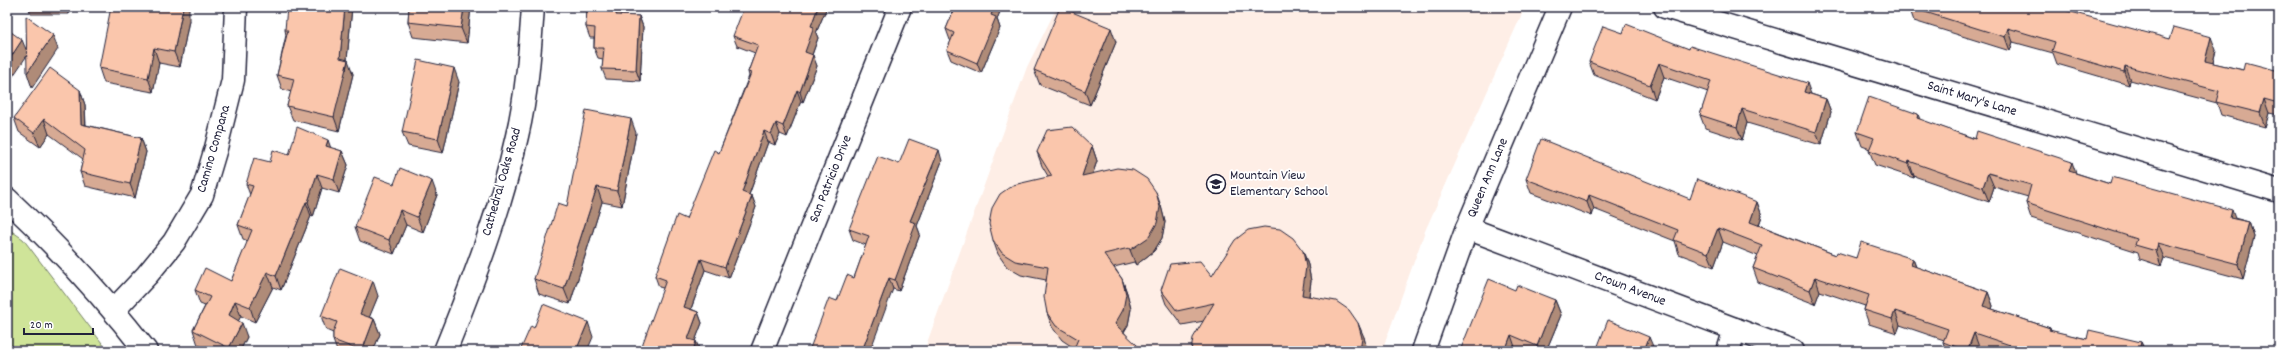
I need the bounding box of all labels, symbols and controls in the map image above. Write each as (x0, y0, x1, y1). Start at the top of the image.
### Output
street label: Saint Mary's Lane (1925, 76, 2019, 122)
street label: Camino Compana (192, 102, 236, 195)
street label: Cathedral Oaks Road (477, 126, 527, 238)
street label: San Patricio Drive (804, 132, 858, 226)
street label: Queen Ann Lane (1462, 135, 1514, 221)
place label: Mountain View Elementary School (1230, 166, 1329, 202)
school or university icon: Mountain View Elementary School (1205, 173, 1227, 195)
street label: Crown Avenue (1591, 266, 1669, 312)
scale bar (24, 310, 93, 336)
text: 20 m (30, 317, 53, 334)

